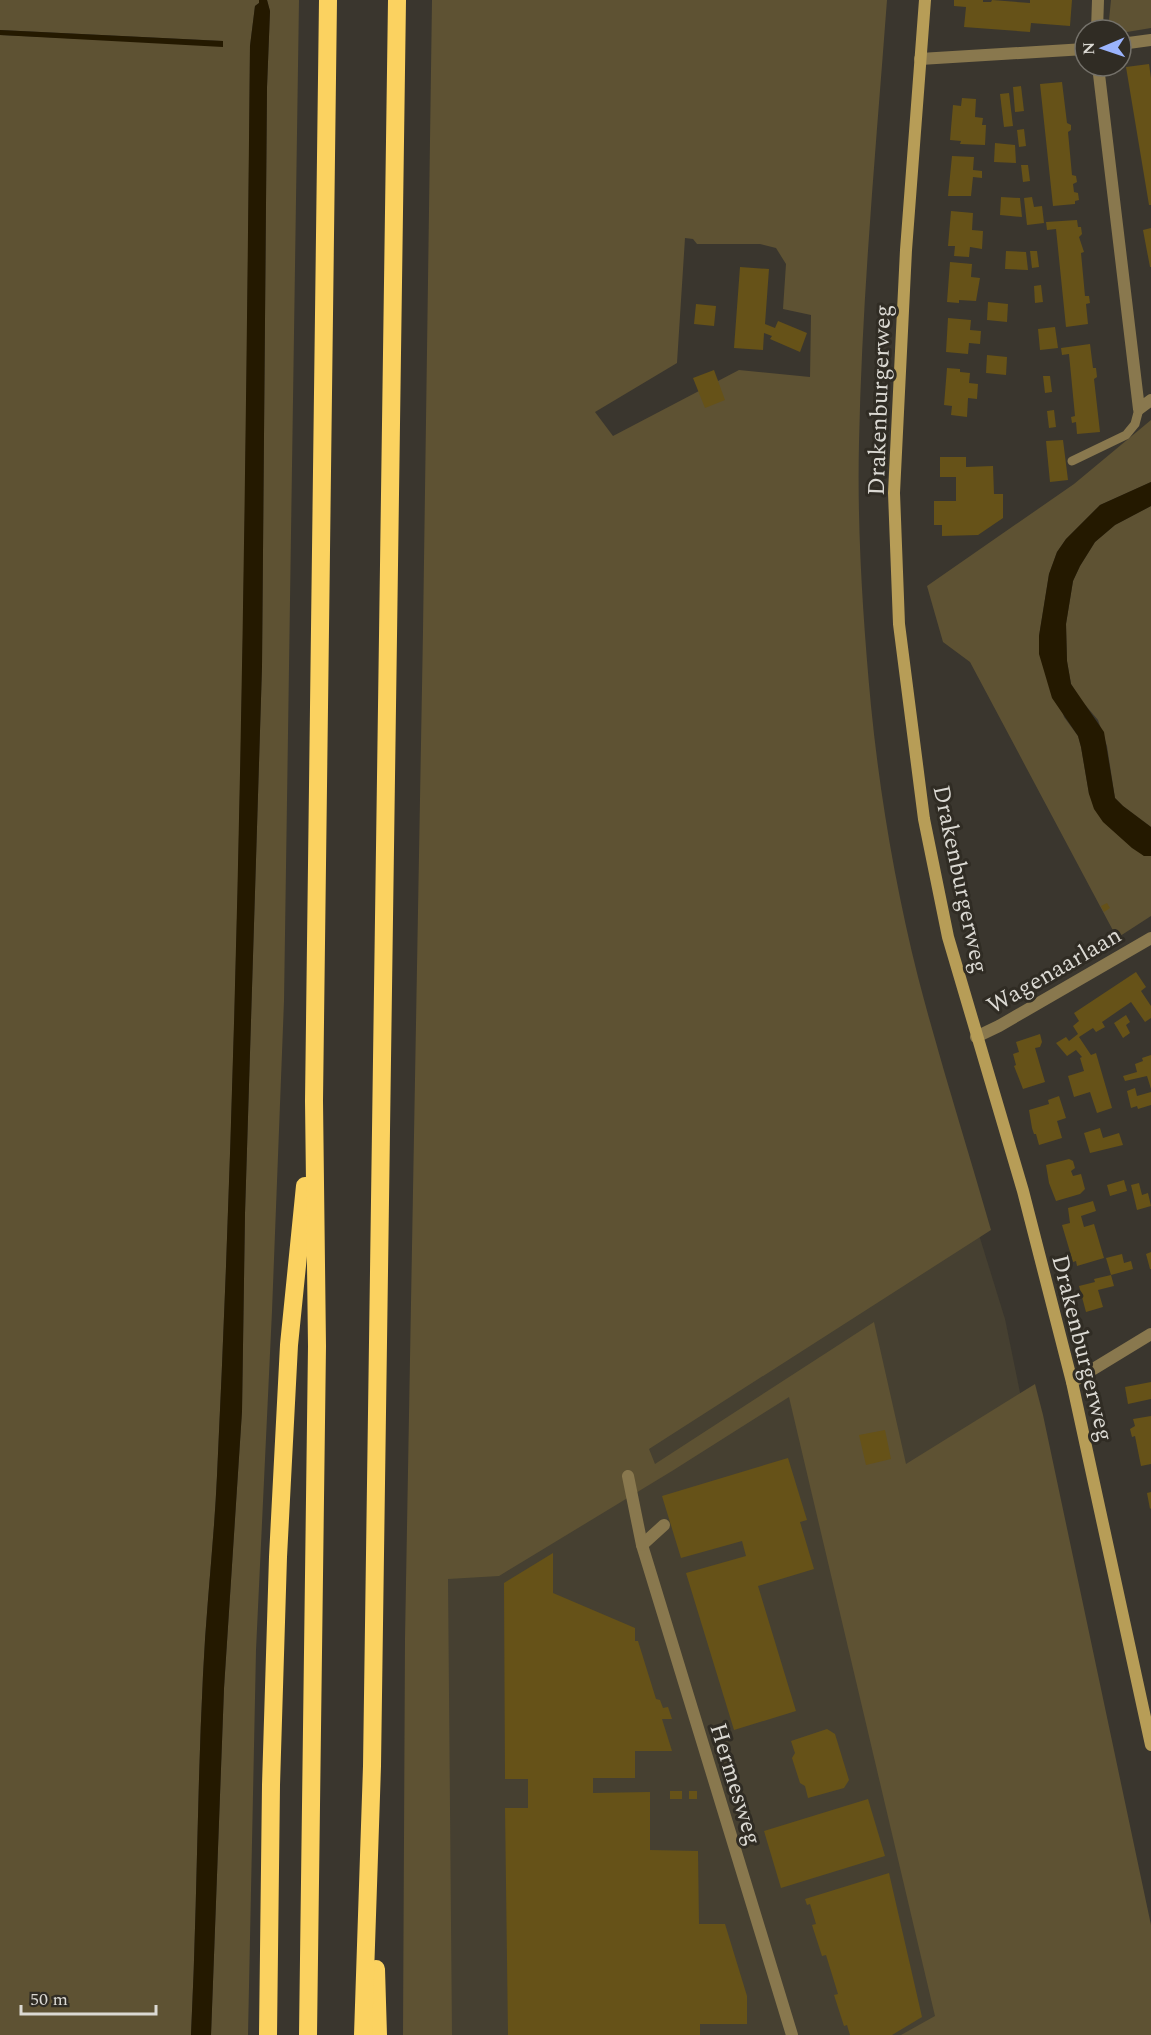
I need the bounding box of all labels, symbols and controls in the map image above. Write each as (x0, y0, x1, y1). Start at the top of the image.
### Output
north arrow (1073, 18, 1133, 78)
text: N (1077, 42, 1101, 55)
street label: Drakenburgerweg (859, 304, 901, 496)
street label: Drakenburgerweg (923, 782, 998, 977)
street label: Wagenaarlaan (980, 918, 1129, 1024)
street label: Drakenburgerweg (1041, 1251, 1123, 1445)
street label: Hermesweg (699, 1719, 771, 1850)
scale bar (21, 1978, 156, 2016)
text: 50 m (30, 1986, 68, 2013)

